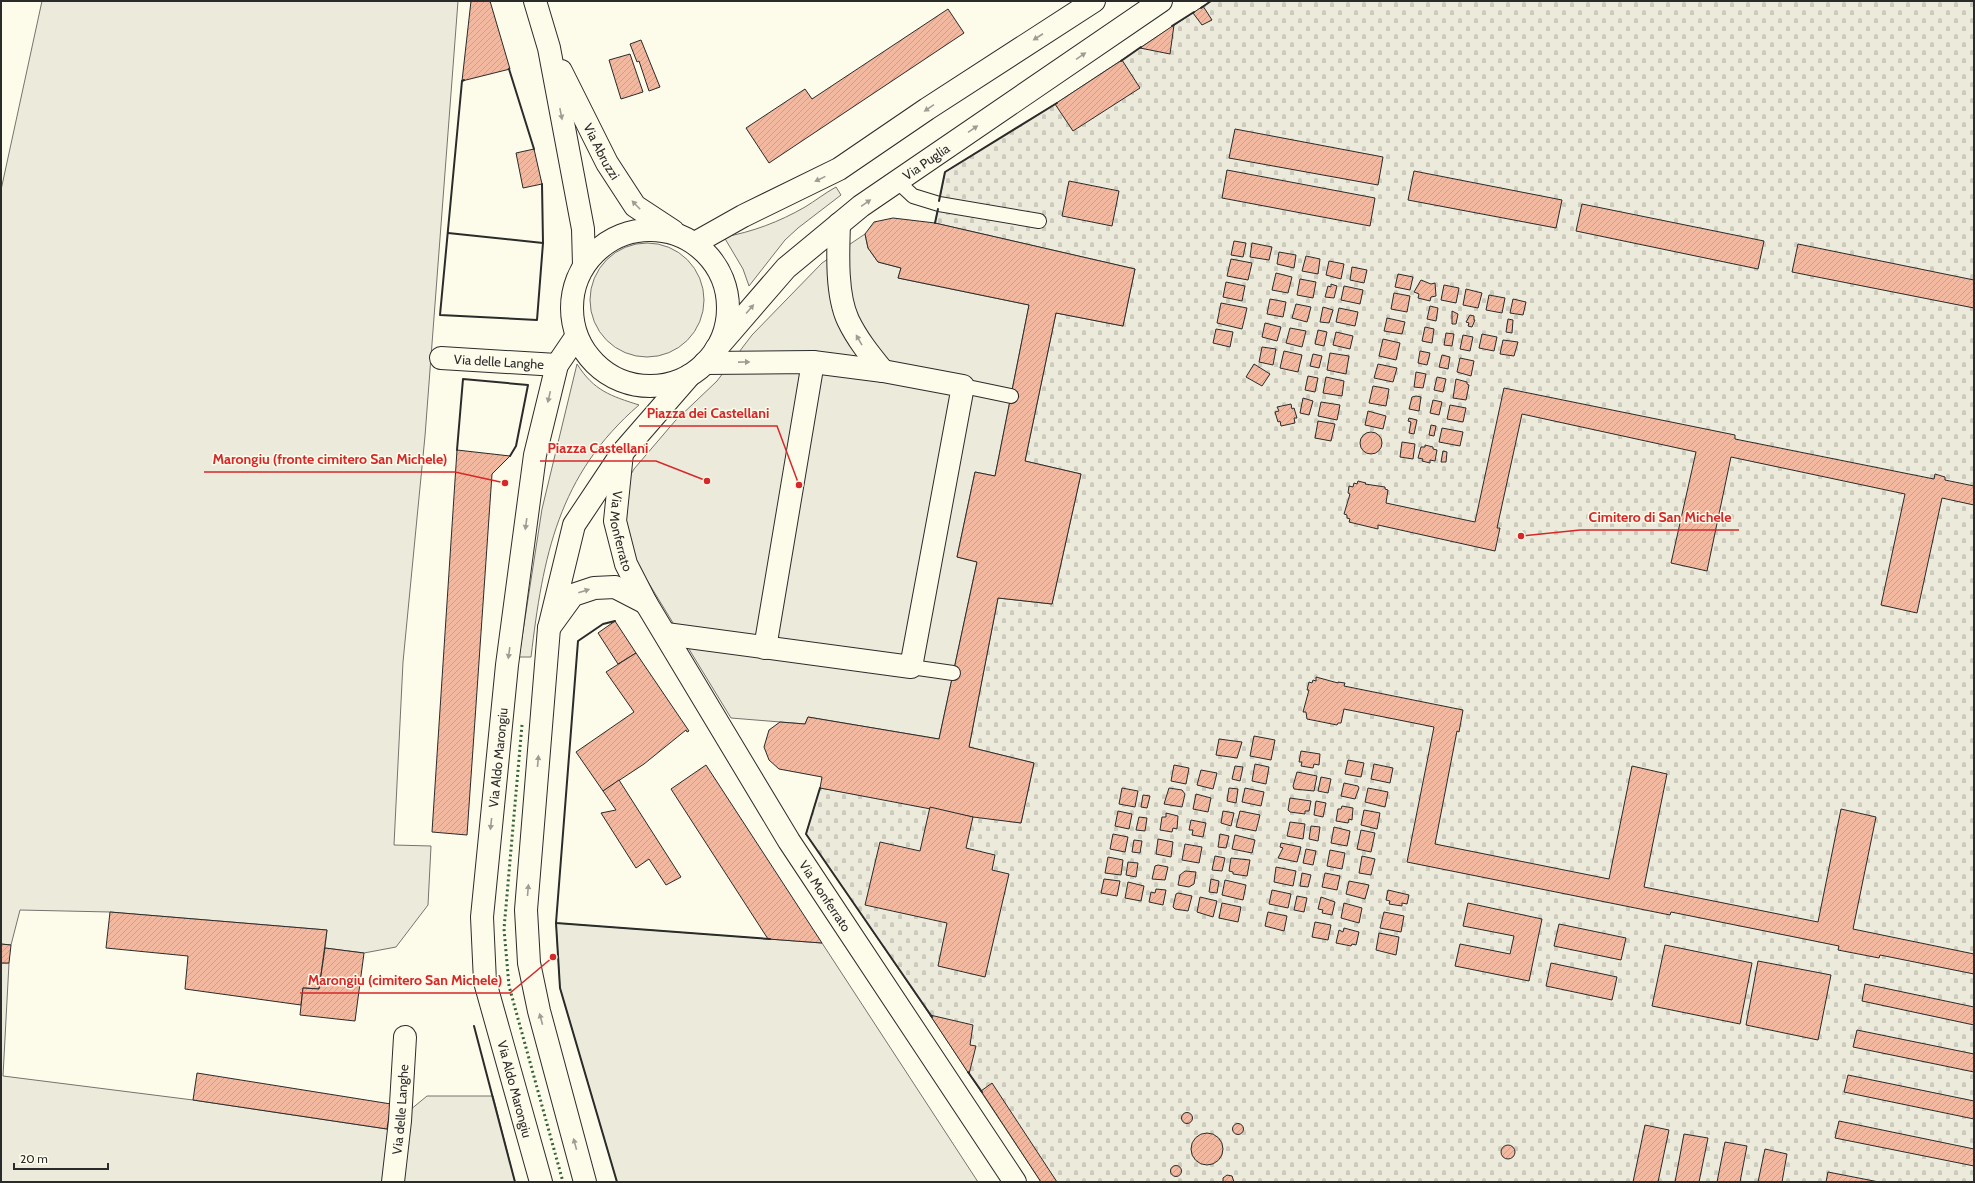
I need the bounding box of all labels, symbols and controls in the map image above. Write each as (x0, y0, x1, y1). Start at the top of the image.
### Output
one-way arrow (1032, 34, 1044, 41)
one-way arrow (1075, 52, 1086, 60)
one-way arrow (923, 104, 934, 112)
one-way arrow (559, 108, 565, 120)
street label: Via Abruzzi (580, 120, 624, 182)
one-way arrow (968, 125, 978, 133)
street label: Via Puglia (899, 140, 953, 183)
one-way arrow (814, 176, 826, 182)
one-way arrow (861, 199, 871, 207)
one-way arrow (631, 200, 641, 210)
one-way arrow (746, 304, 755, 315)
one-way arrow (856, 334, 863, 346)
street label: Via delle Langhe (453, 351, 545, 372)
one-way arrow (738, 359, 750, 366)
one-way arrow (546, 391, 552, 403)
callout: Piazza dei Castellani (639, 400, 777, 426)
text: Piazza dei Castellani (647, 404, 769, 422)
callout: Piazza Castellani (540, 435, 656, 461)
text: Piazza Castellani (548, 439, 648, 457)
callout: Marongiu (fronte cimitero San Michele) (204, 446, 455, 472)
text: Marongiu (fronte cimitero San Michele) (213, 450, 447, 468)
street label: Via Monferrato (607, 490, 636, 574)
callout: Cimitero di San Michele (1580, 504, 1739, 530)
text: Cimitero di San Michele (1589, 508, 1731, 526)
one-way arrow (523, 518, 529, 531)
one-way arrow (579, 588, 591, 594)
one-way arrow (506, 647, 512, 659)
street label: Via Aldo Marongiu (485, 707, 511, 808)
one-way arrow (535, 755, 542, 767)
one-way arrow (488, 818, 495, 830)
street label: Via Monferrato (796, 857, 855, 934)
one-way arrow (524, 884, 531, 896)
callout: Marongiu (cimitero San Michele) (300, 967, 510, 993)
text: Marongiu (cimitero San Michele) (308, 971, 502, 989)
one-way arrow (538, 1013, 544, 1025)
street label: Via Aldo Marongiu (494, 1039, 536, 1140)
street label: Via delle Langhe (388, 1064, 411, 1155)
one-way arrow (572, 1138, 578, 1150)
scale bar (14, 1145, 108, 1171)
text: 20 m (20, 1151, 48, 1166)

